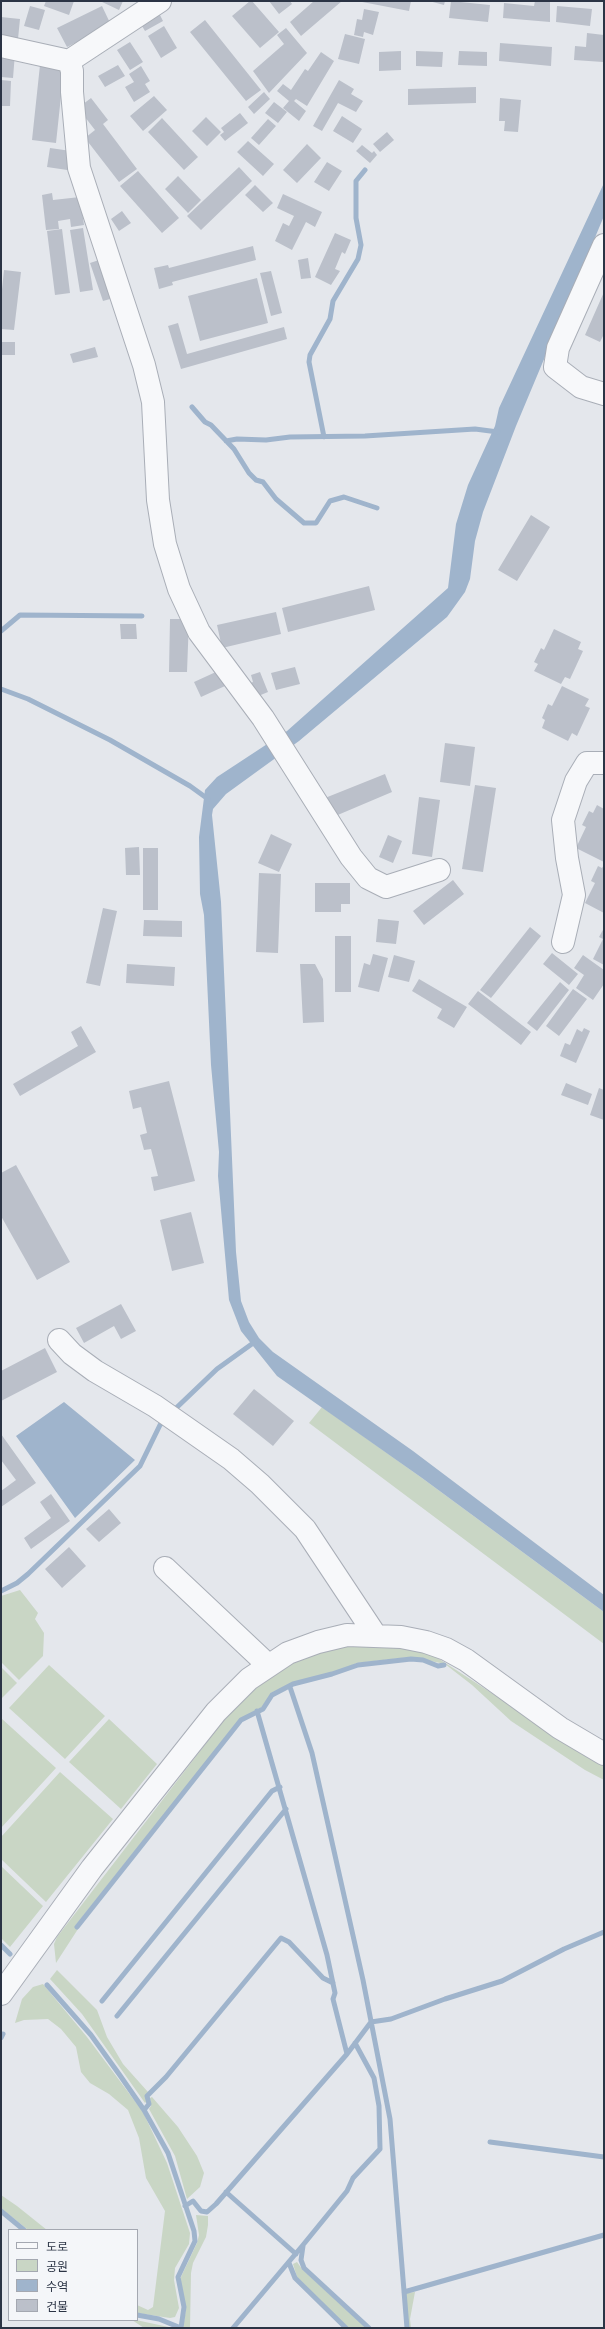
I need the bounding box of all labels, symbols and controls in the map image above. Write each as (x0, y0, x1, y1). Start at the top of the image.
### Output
legend (8, 2229, 138, 2321)
text: 도로 (46, 2239, 68, 2254)
text: 공원 (46, 2259, 68, 2274)
text: 수역 (46, 2279, 68, 2294)
text: 건물 (46, 2299, 68, 2314)

